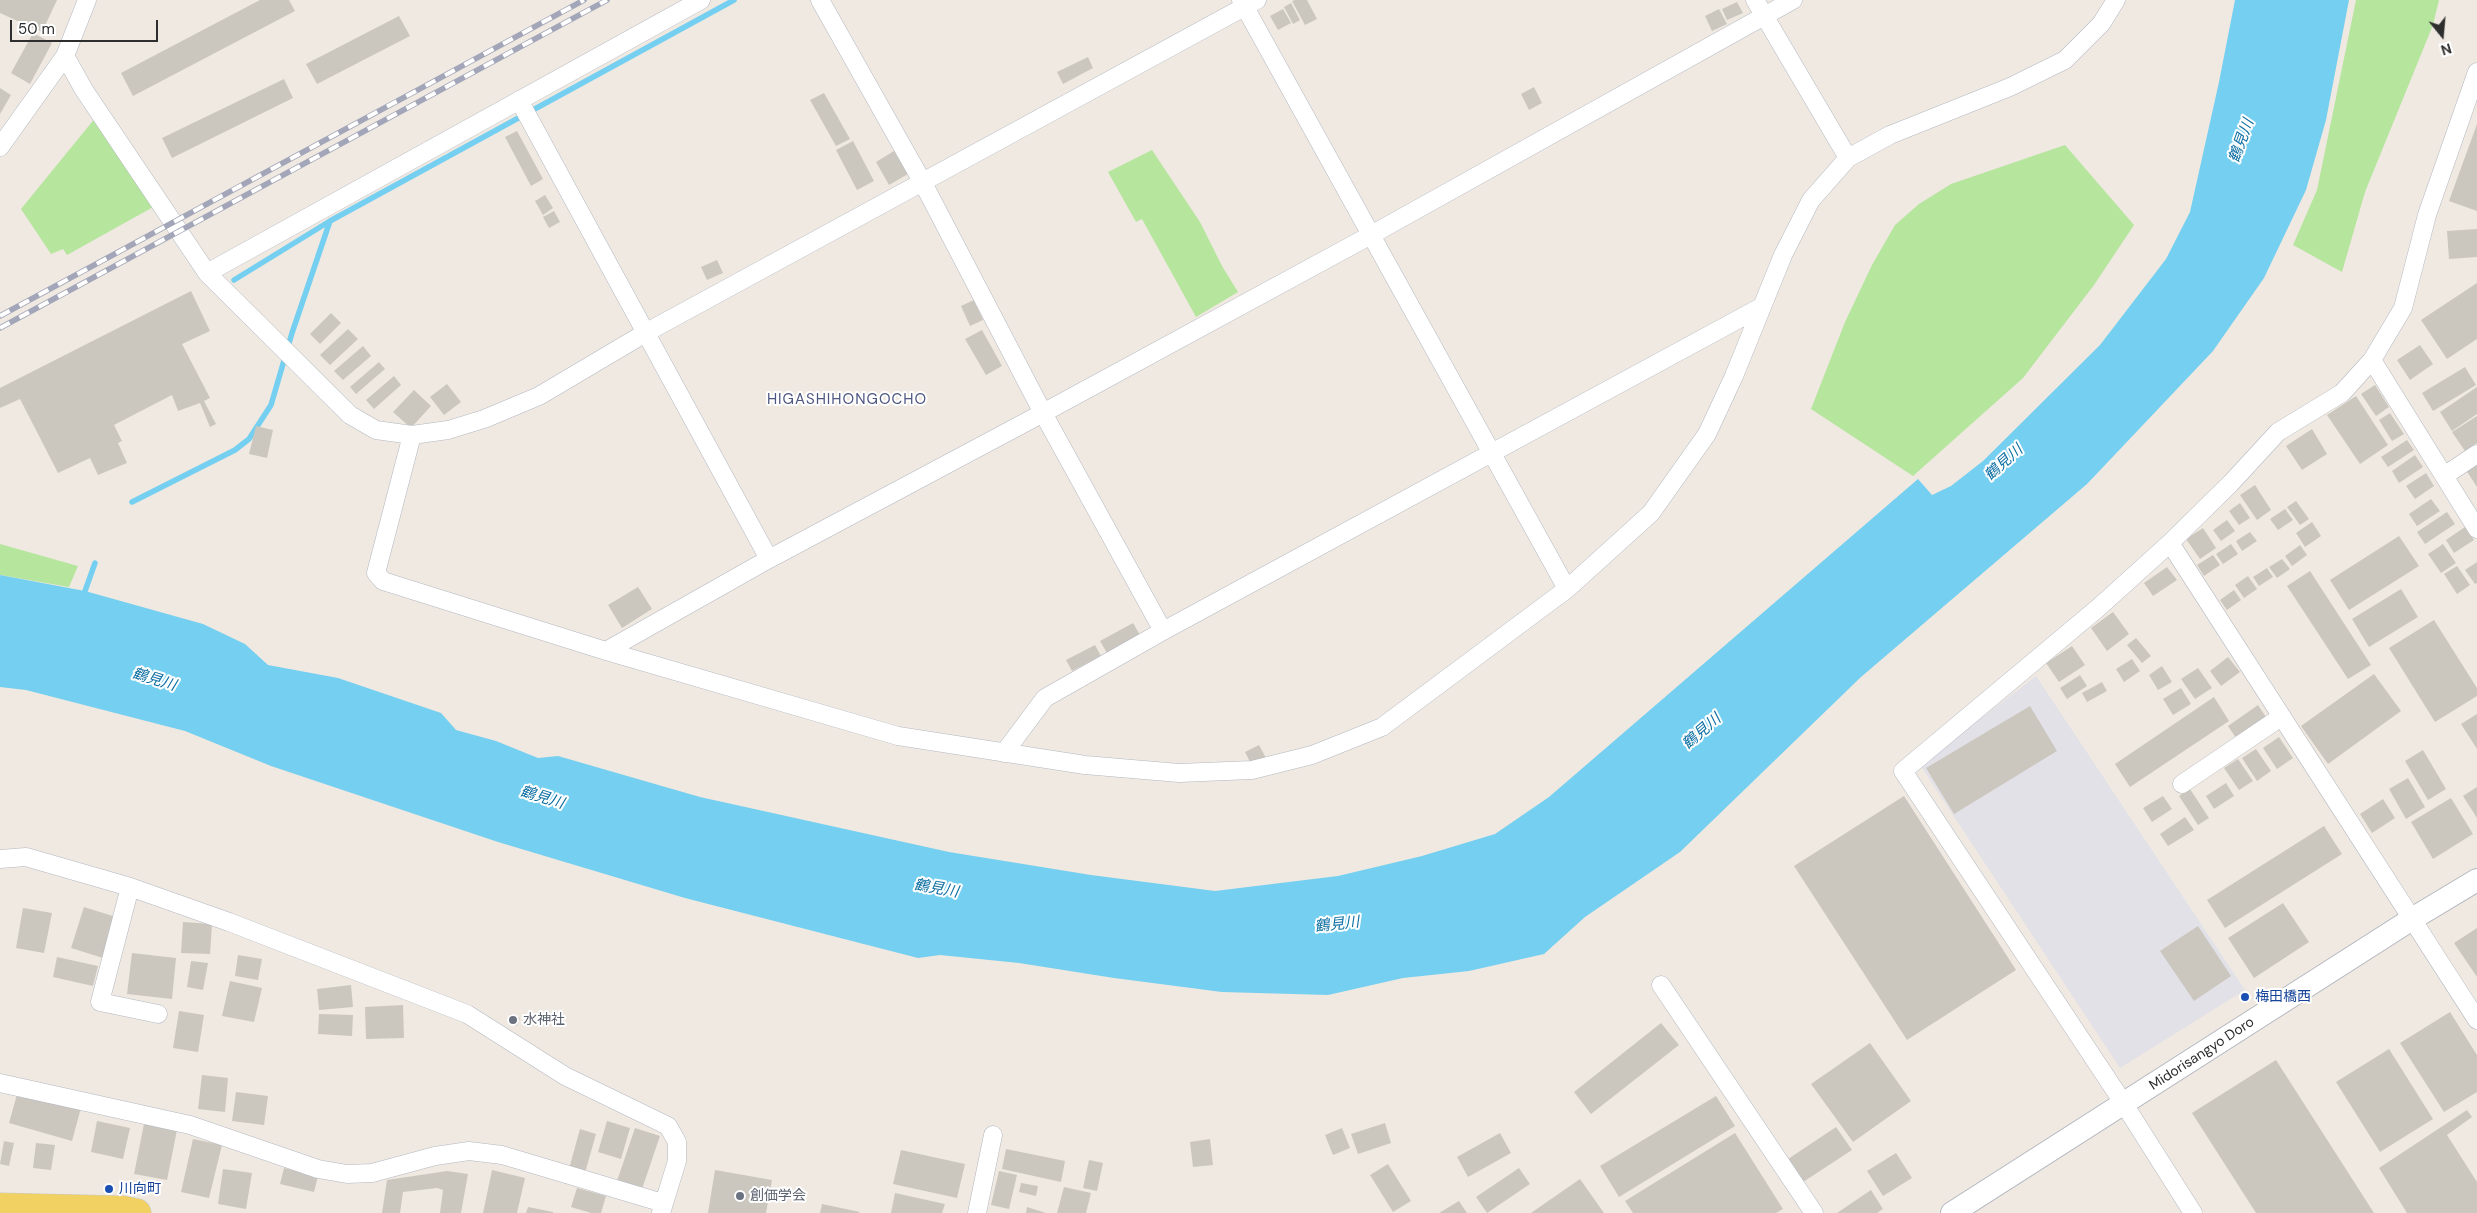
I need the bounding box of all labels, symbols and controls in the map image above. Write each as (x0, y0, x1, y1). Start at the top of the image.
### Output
scale bar (12, 10, 160, 42)
north arrow (2417, 10, 2467, 60)
text: 50 m (18, 19, 55, 39)
text: N (2439, 39, 2454, 59)
water label: 鶴見川 (2226, 117, 2258, 165)
district label: HIGASHIHONGOCHO (765, 391, 929, 409)
water label: 鶴見川 (1981, 441, 2027, 485)
water label: 鶴見川 (130, 665, 178, 695)
water label: 鶴見川 (1679, 710, 1725, 754)
water label: 鶴見川 (518, 783, 566, 813)
water label: 鶴見川 (912, 876, 960, 902)
water label: 鶴見川 (1314, 914, 1360, 936)
place label: 梅田橋西 (2255, 989, 2311, 1005)
marker: 梅田橋西 (2239, 991, 2251, 1003)
place label: 水神社 (523, 1012, 565, 1028)
marker: 水神社 (507, 1014, 519, 1026)
street label: Midorisangyo Doro (2146, 1014, 2258, 1094)
place label: 川向町 (119, 1181, 161, 1197)
marker: 川向町 (103, 1183, 115, 1195)
place label: 創価学会 (750, 1188, 806, 1204)
marker: 創価学会 (734, 1190, 746, 1202)

